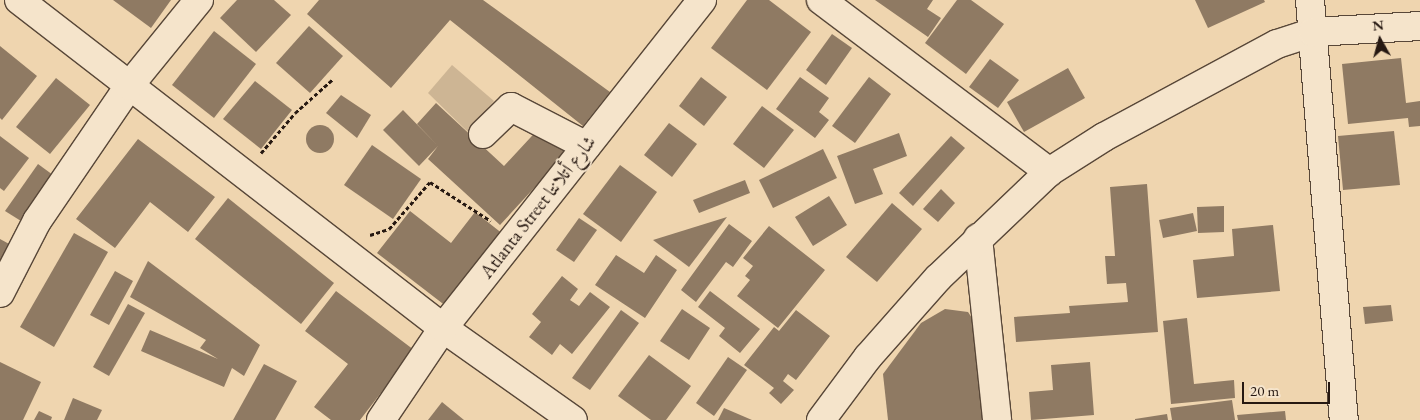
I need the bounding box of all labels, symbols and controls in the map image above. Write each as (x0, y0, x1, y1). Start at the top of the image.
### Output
north arrow (1355, 15, 1405, 65)
text: N (1371, 15, 1385, 35)
street label: Atlanta Street شارع أتلانتا (475, 131, 601, 283)
scale bar (1245, 372, 1332, 404)
text: 20 m (1250, 381, 1279, 400)

